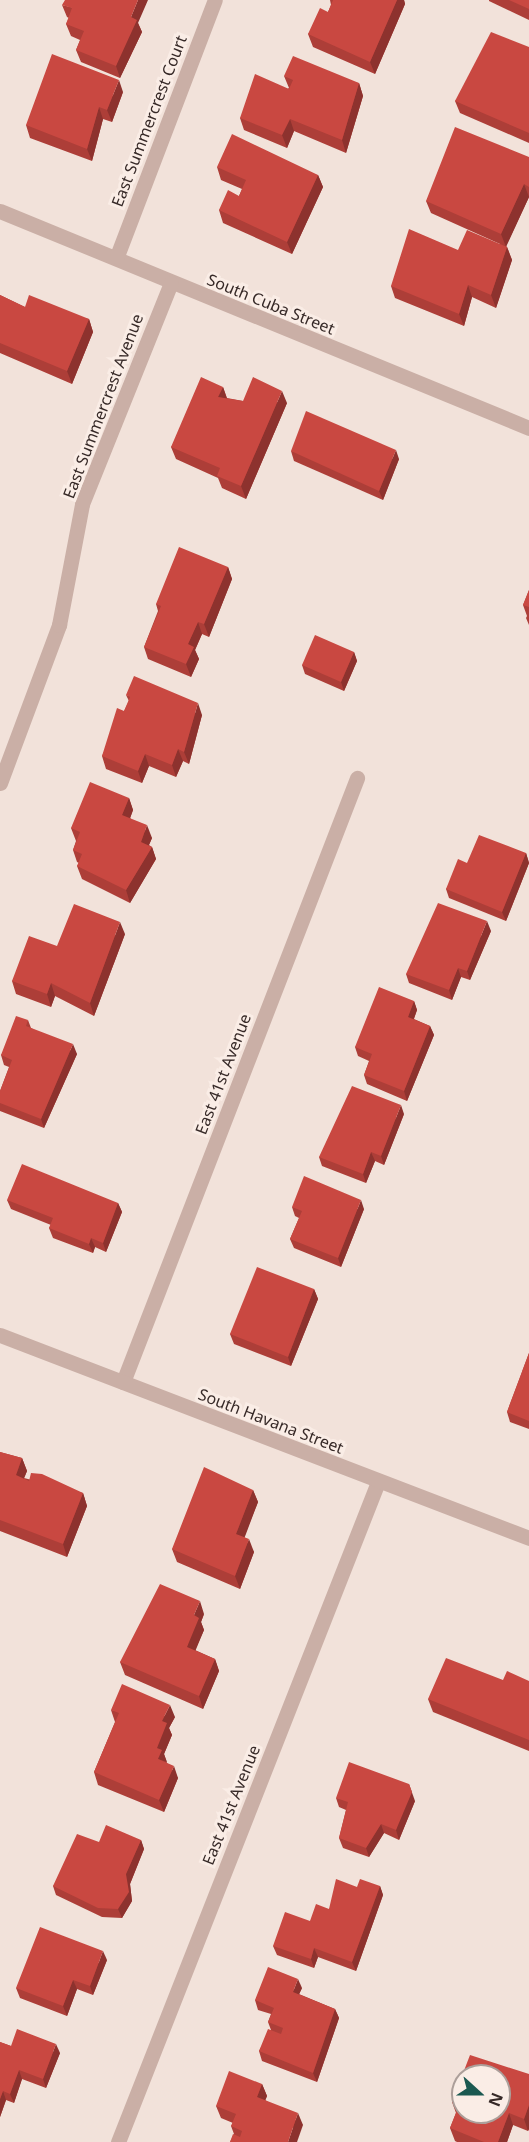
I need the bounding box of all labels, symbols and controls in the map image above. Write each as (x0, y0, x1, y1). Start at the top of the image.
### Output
street label: East Summercrest Court (107, 33, 191, 209)
street label: South Cuba Street (204, 270, 338, 338)
street label: East Summercrest Avenue (59, 311, 147, 501)
street label: East 41st Avenue (191, 1011, 255, 1137)
street label: South Havana Street (196, 1384, 346, 1458)
street label: East 41st Avenue (198, 1742, 264, 1868)
north arrow (451, 2064, 511, 2124)
text: N (483, 2090, 509, 2110)

